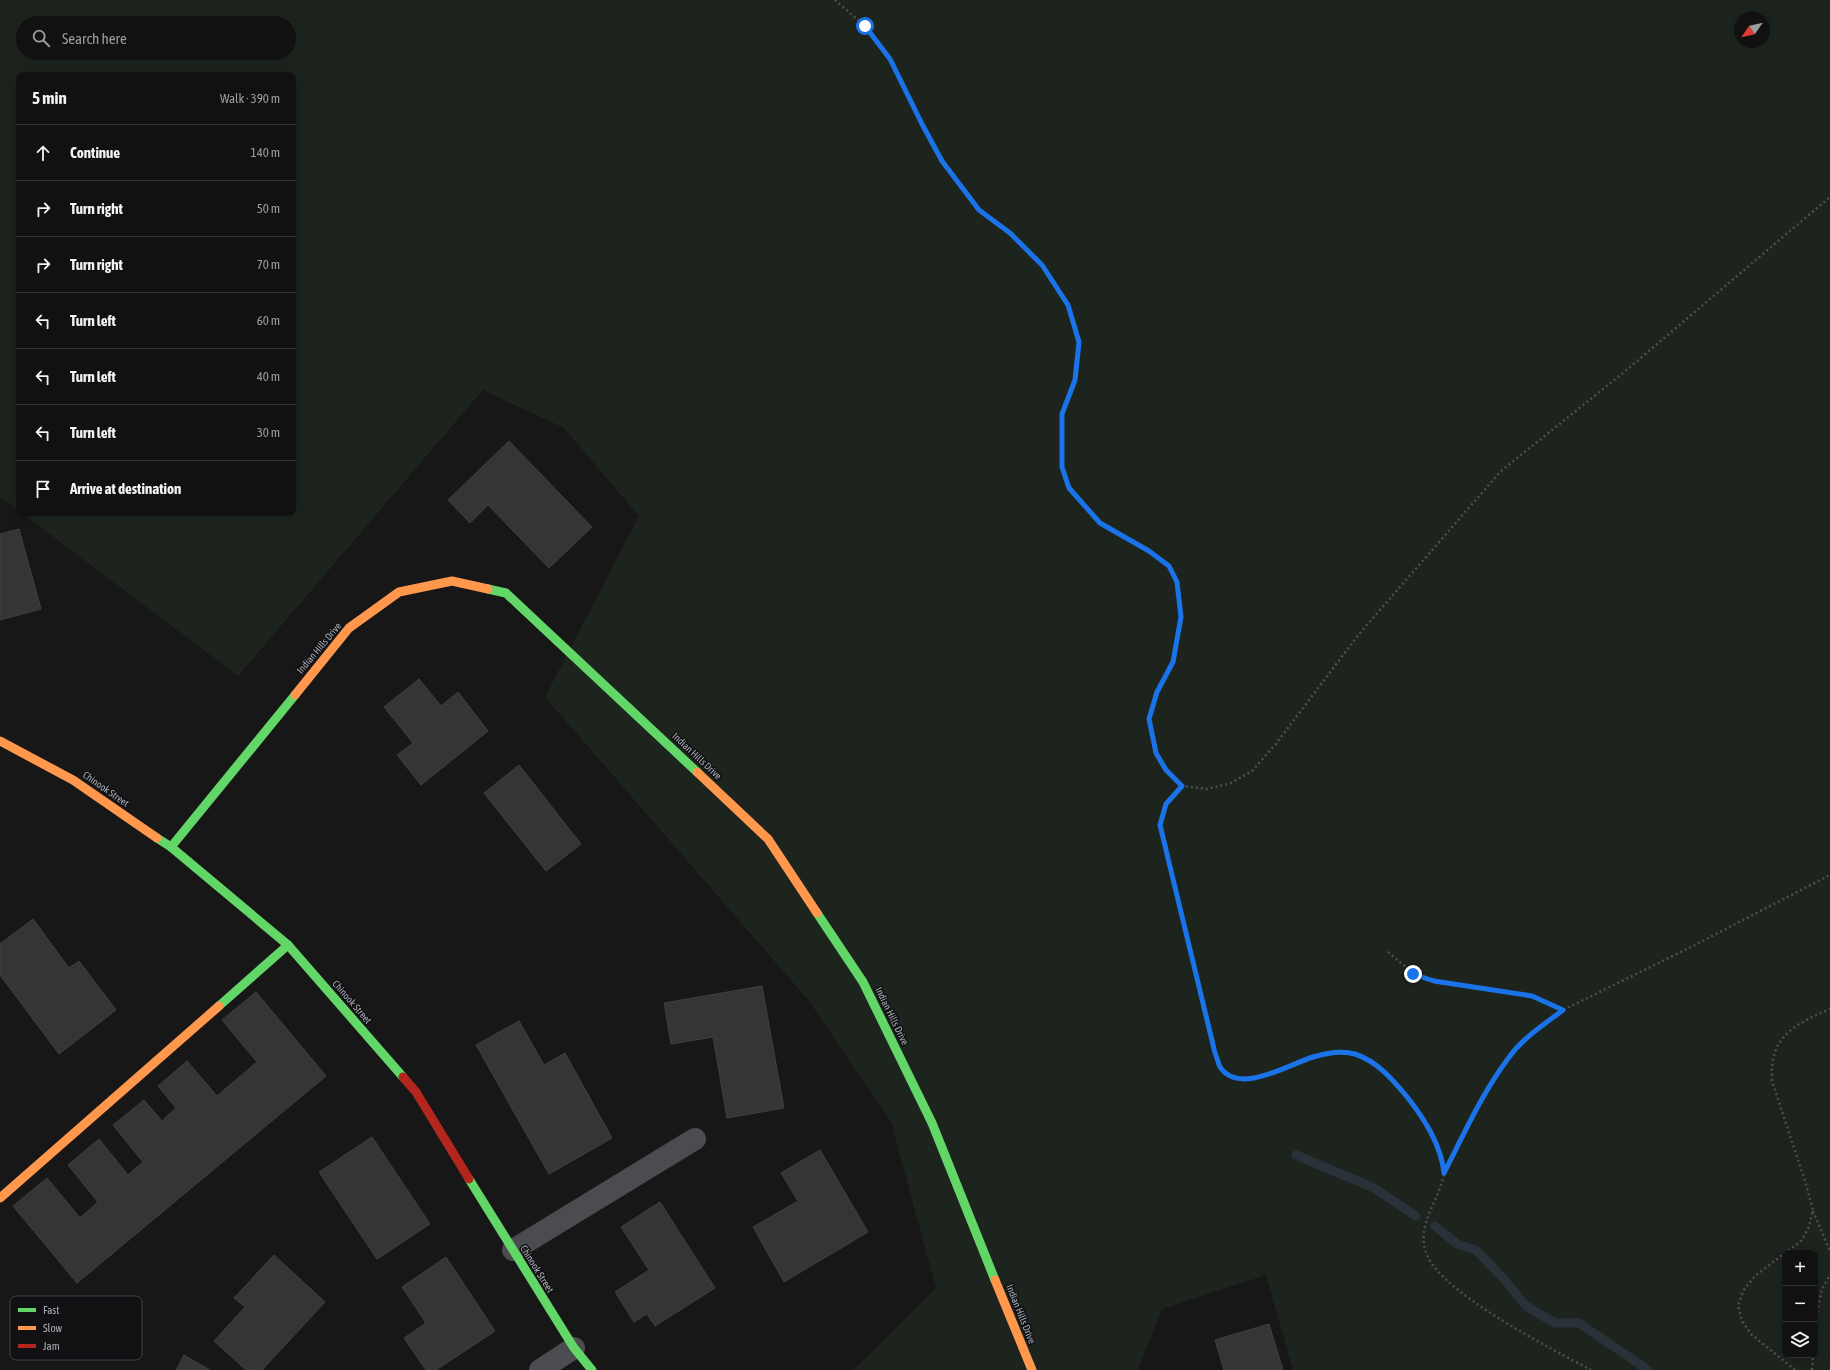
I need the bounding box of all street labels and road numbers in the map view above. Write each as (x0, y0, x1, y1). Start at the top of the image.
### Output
street label: Indian Hills Drive (295, 620, 344, 676)
street label: Indian Hills Drive (670, 730, 724, 782)
street label: Chinook Street (81, 769, 131, 809)
street label: Chinook Street (330, 978, 374, 1026)
street label: Indian Hills Drive (873, 985, 911, 1047)
street label: Chinook Street (518, 1243, 556, 1295)
street label: Indian Hills Drive (1004, 1283, 1038, 1346)

